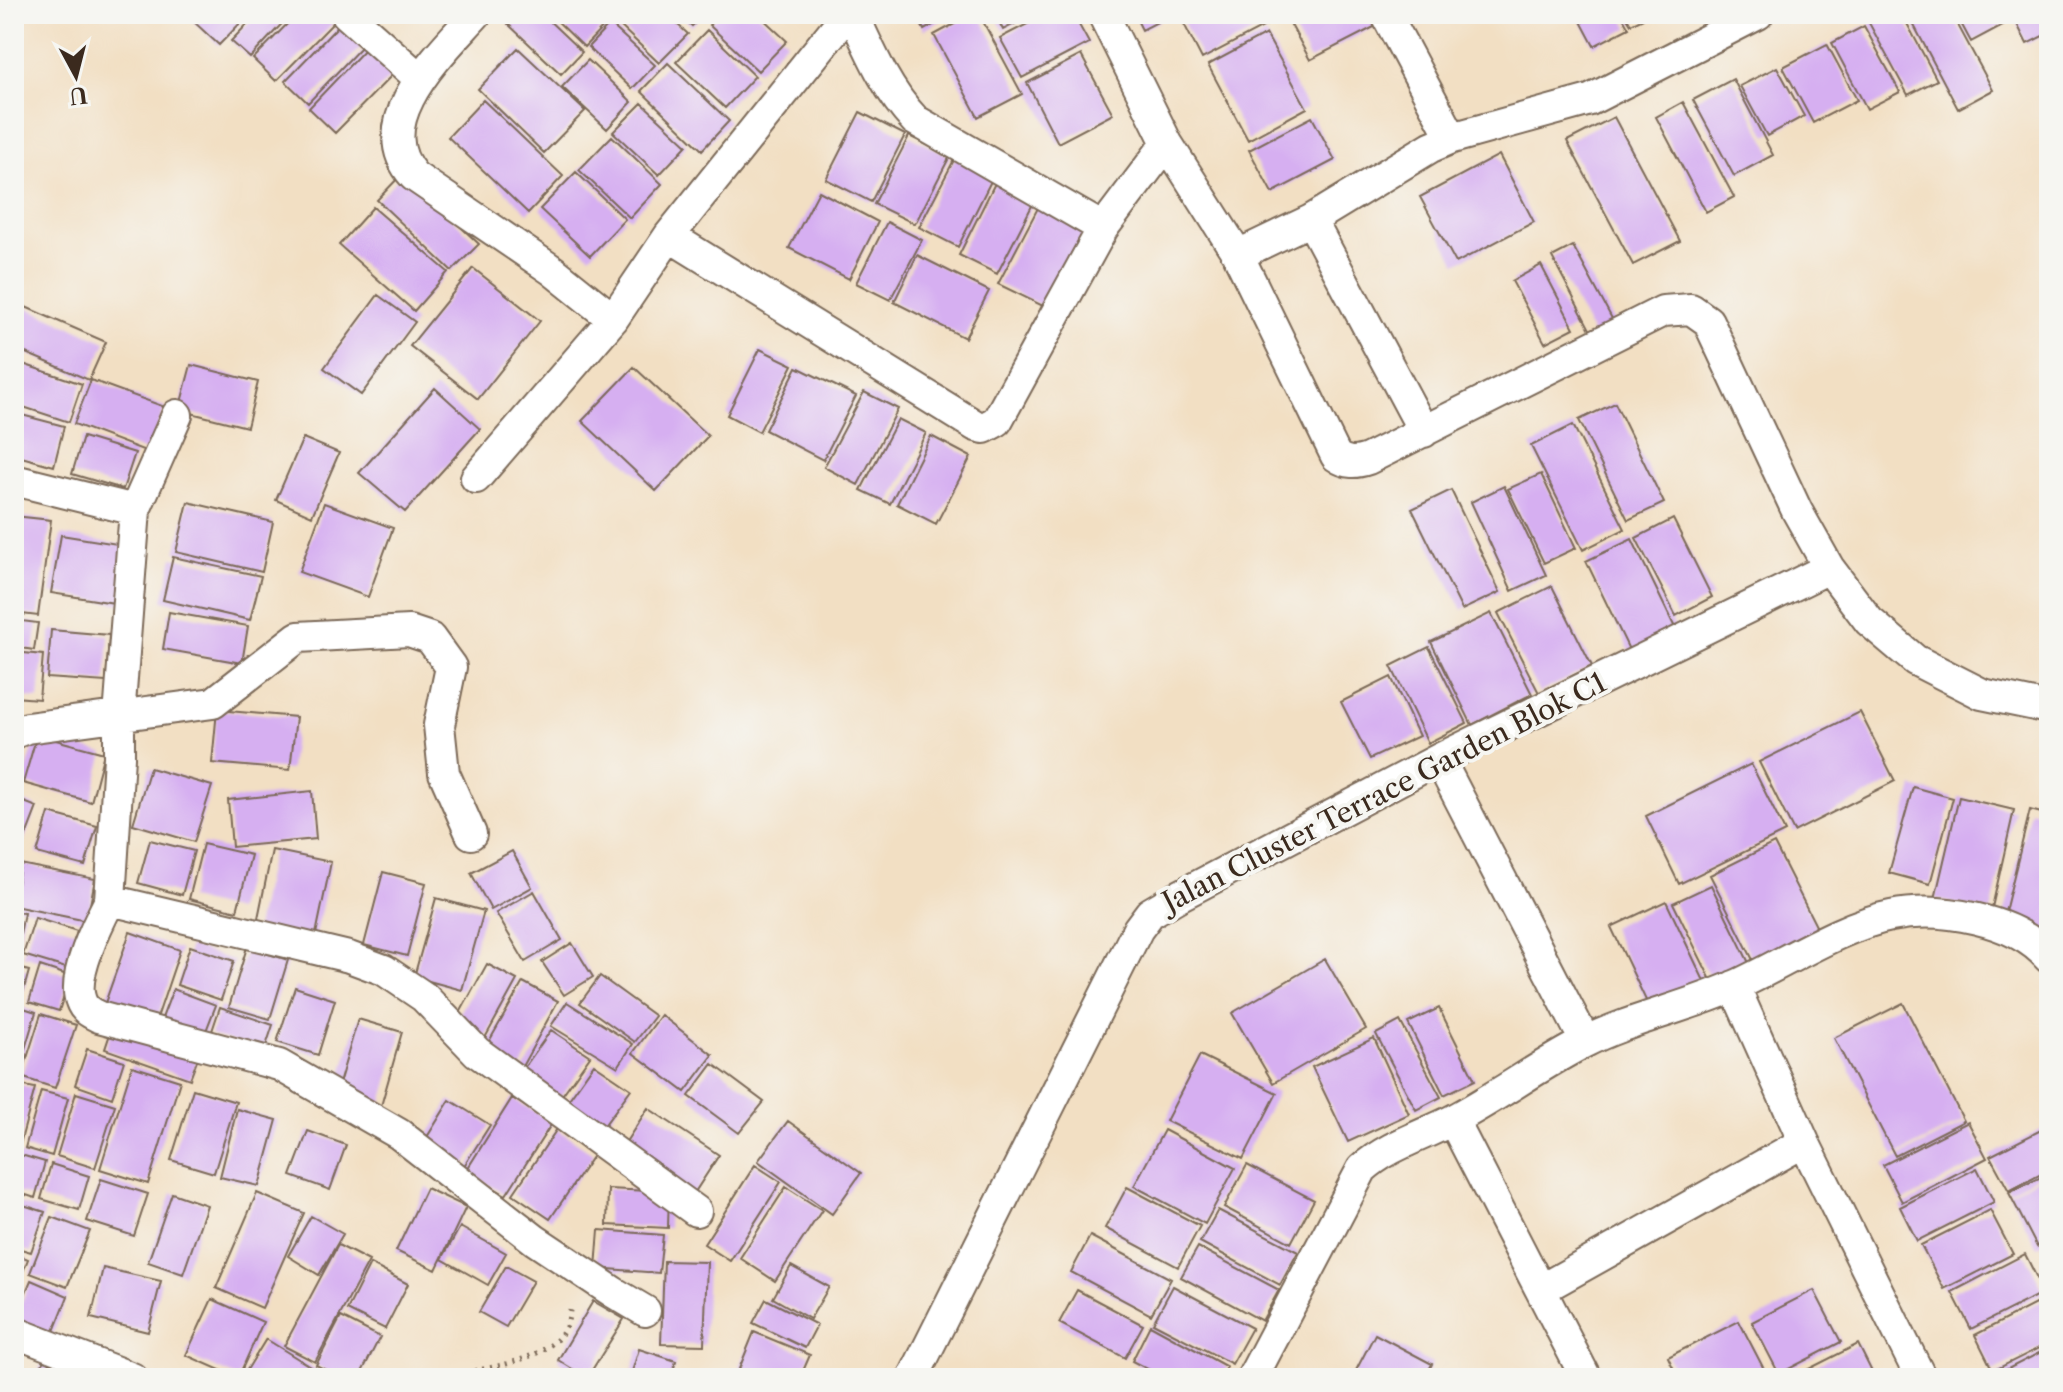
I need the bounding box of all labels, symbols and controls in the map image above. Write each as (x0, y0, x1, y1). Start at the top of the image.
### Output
north arrow (36, 36, 116, 116)
text: U (68, 81, 89, 110)
street label: Jalan Cluster Terrace Garden Blok C1 (1153, 665, 1612, 921)

